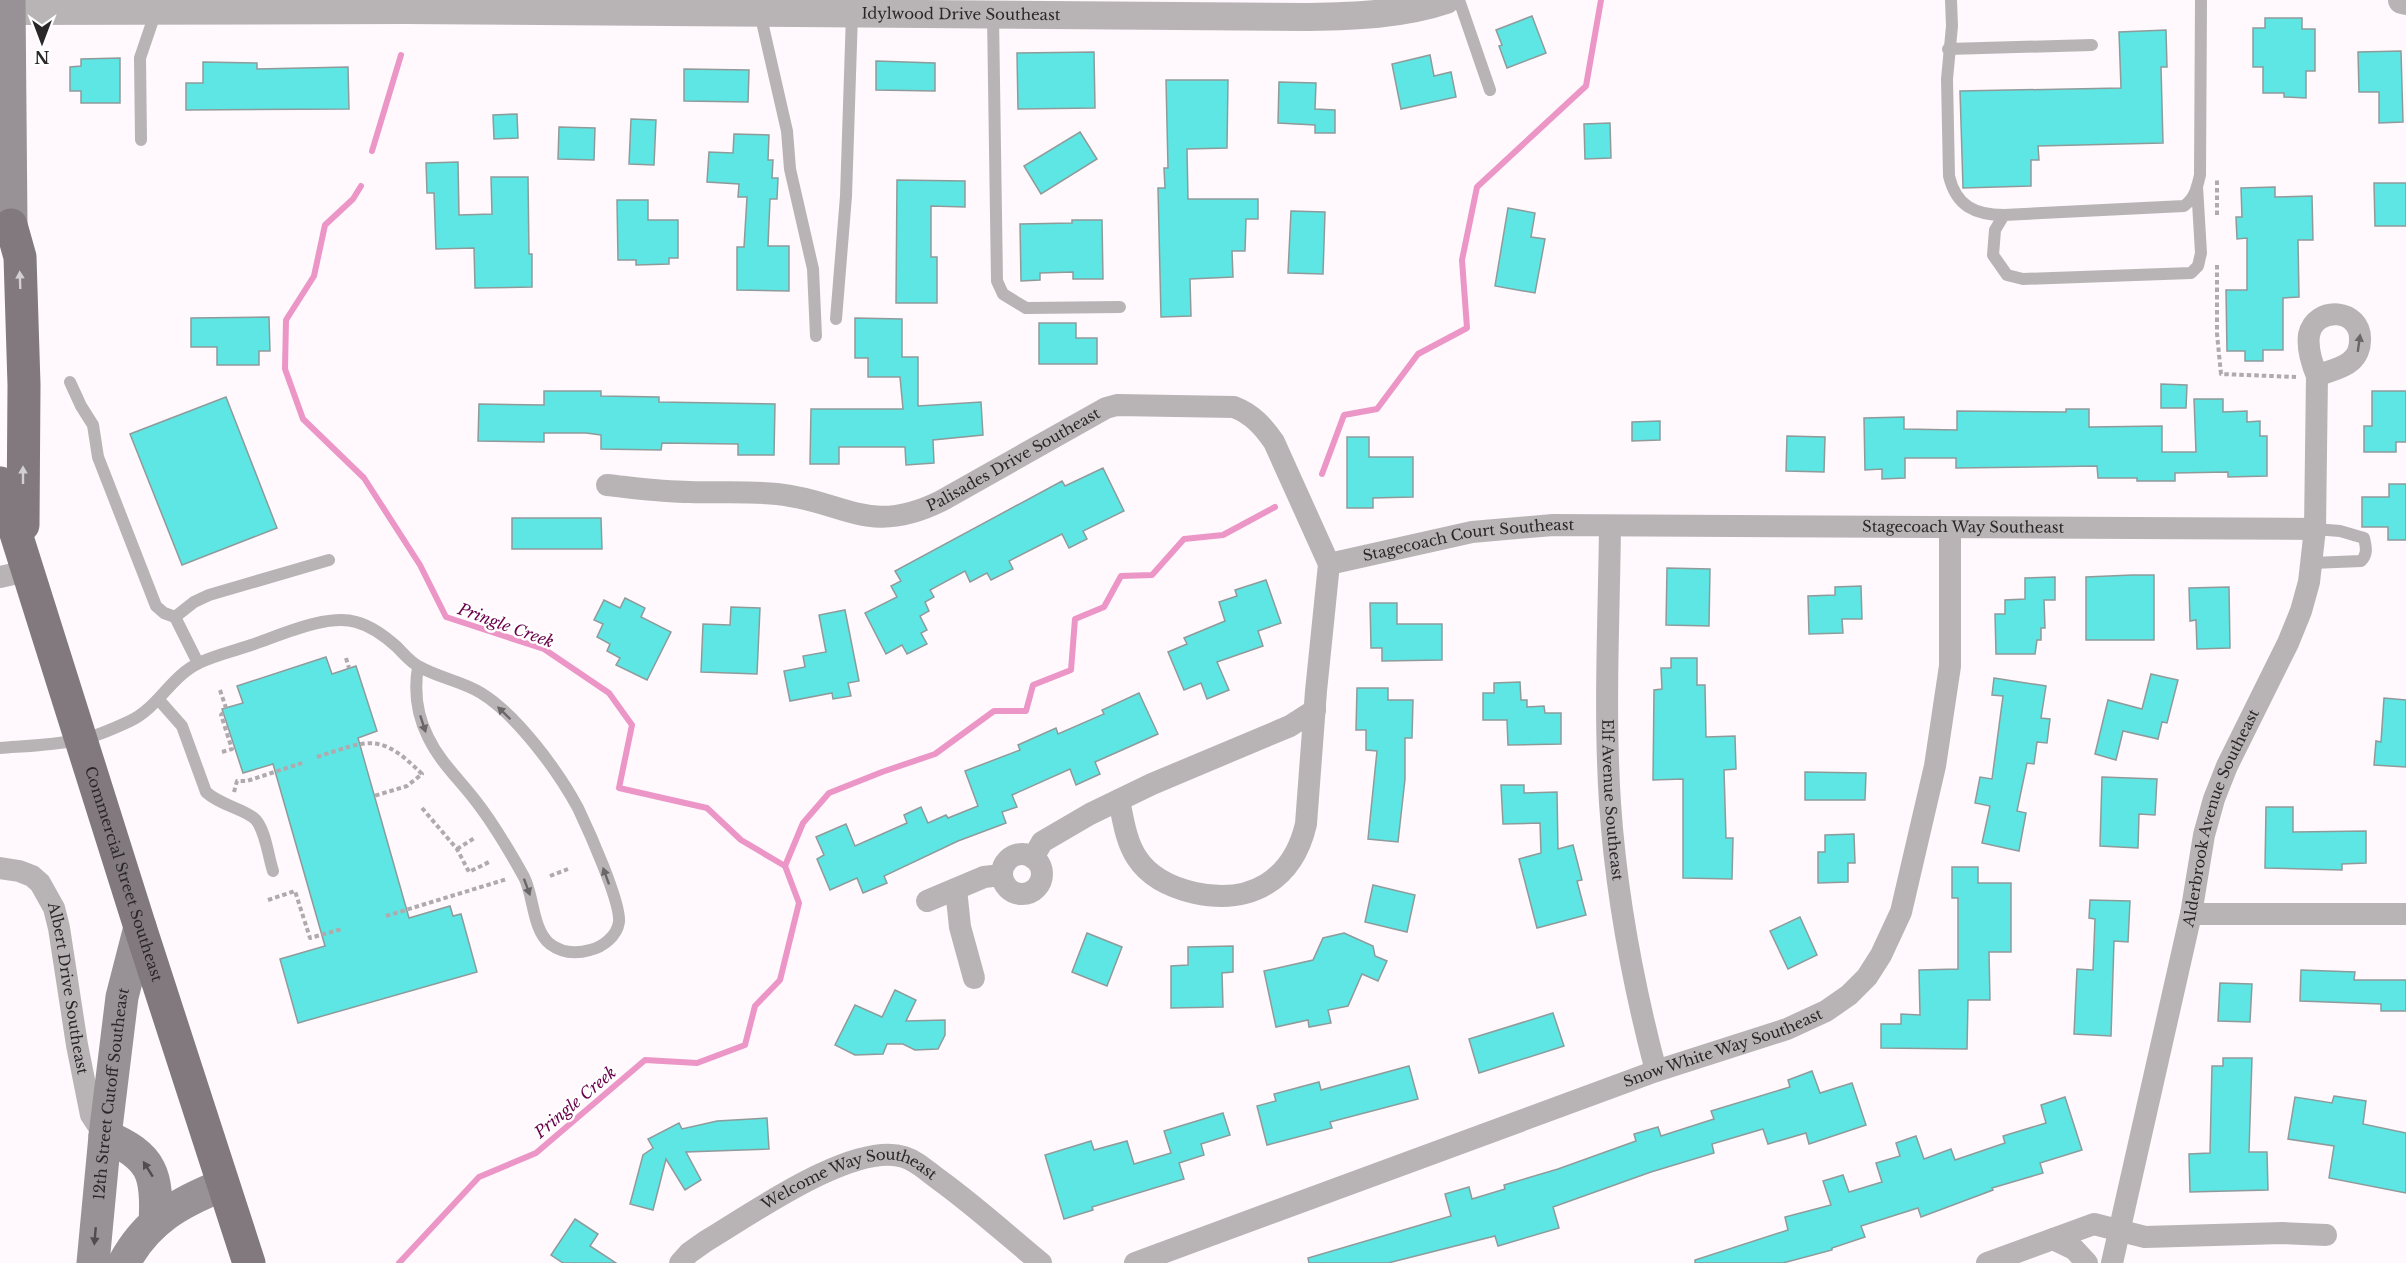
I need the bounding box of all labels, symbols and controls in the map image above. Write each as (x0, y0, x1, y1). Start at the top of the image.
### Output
street label: Idylwood Drive Southeast (861, 4, 1061, 24)
north arrow (12, 12, 72, 72)
text: N (34, 47, 50, 67)
one-way arrow (15, 270, 25, 289)
one-way arrow (2354, 333, 2363, 352)
street label: Palisades Drive Southeast (924, 403, 1103, 515)
one-way arrow (18, 465, 28, 484)
street label: Stagecoach Court Southeast (1361, 515, 1575, 565)
street label: Stagecoach Way Southeast (1862, 517, 2065, 537)
water label: Pringle Creek (454, 598, 557, 652)
street label: Alderbrook Avenue Southeast (2178, 705, 2263, 929)
one-way arrow (498, 706, 512, 720)
one-way arrow (419, 715, 428, 733)
street label: Elf Avenue Southeast (1598, 719, 1628, 882)
street label: Commercial Street Southeast (81, 764, 167, 984)
one-way arrow (601, 867, 611, 885)
one-way arrow (523, 878, 533, 896)
street label: Albert Drive Southeast (44, 899, 93, 1076)
street label: 12th Street Cutoff Southeast (89, 985, 133, 1201)
street label: Snow White Way Southeast (1621, 1004, 1826, 1091)
water label: Pringle Creek (529, 1062, 620, 1143)
street label: Welcome Way Southeast (757, 1145, 941, 1214)
one-way arrow (143, 1161, 154, 1177)
one-way arrow (90, 1227, 100, 1246)

